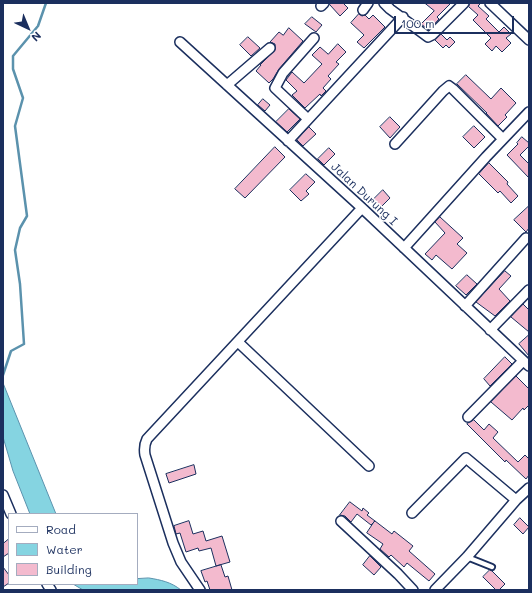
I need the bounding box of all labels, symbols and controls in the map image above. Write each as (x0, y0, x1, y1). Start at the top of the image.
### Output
north arrow (8, 8, 48, 48)
scale bar (396, 8, 516, 34)
text: 100 m (401, 15, 435, 31)
text: N (28, 29, 45, 45)
street label: Jalan Durung I (328, 160, 400, 228)
legend (8, 513, 138, 585)
text: Road (46, 521, 76, 537)
text: Water (46, 541, 83, 557)
text: Building (46, 561, 92, 577)

